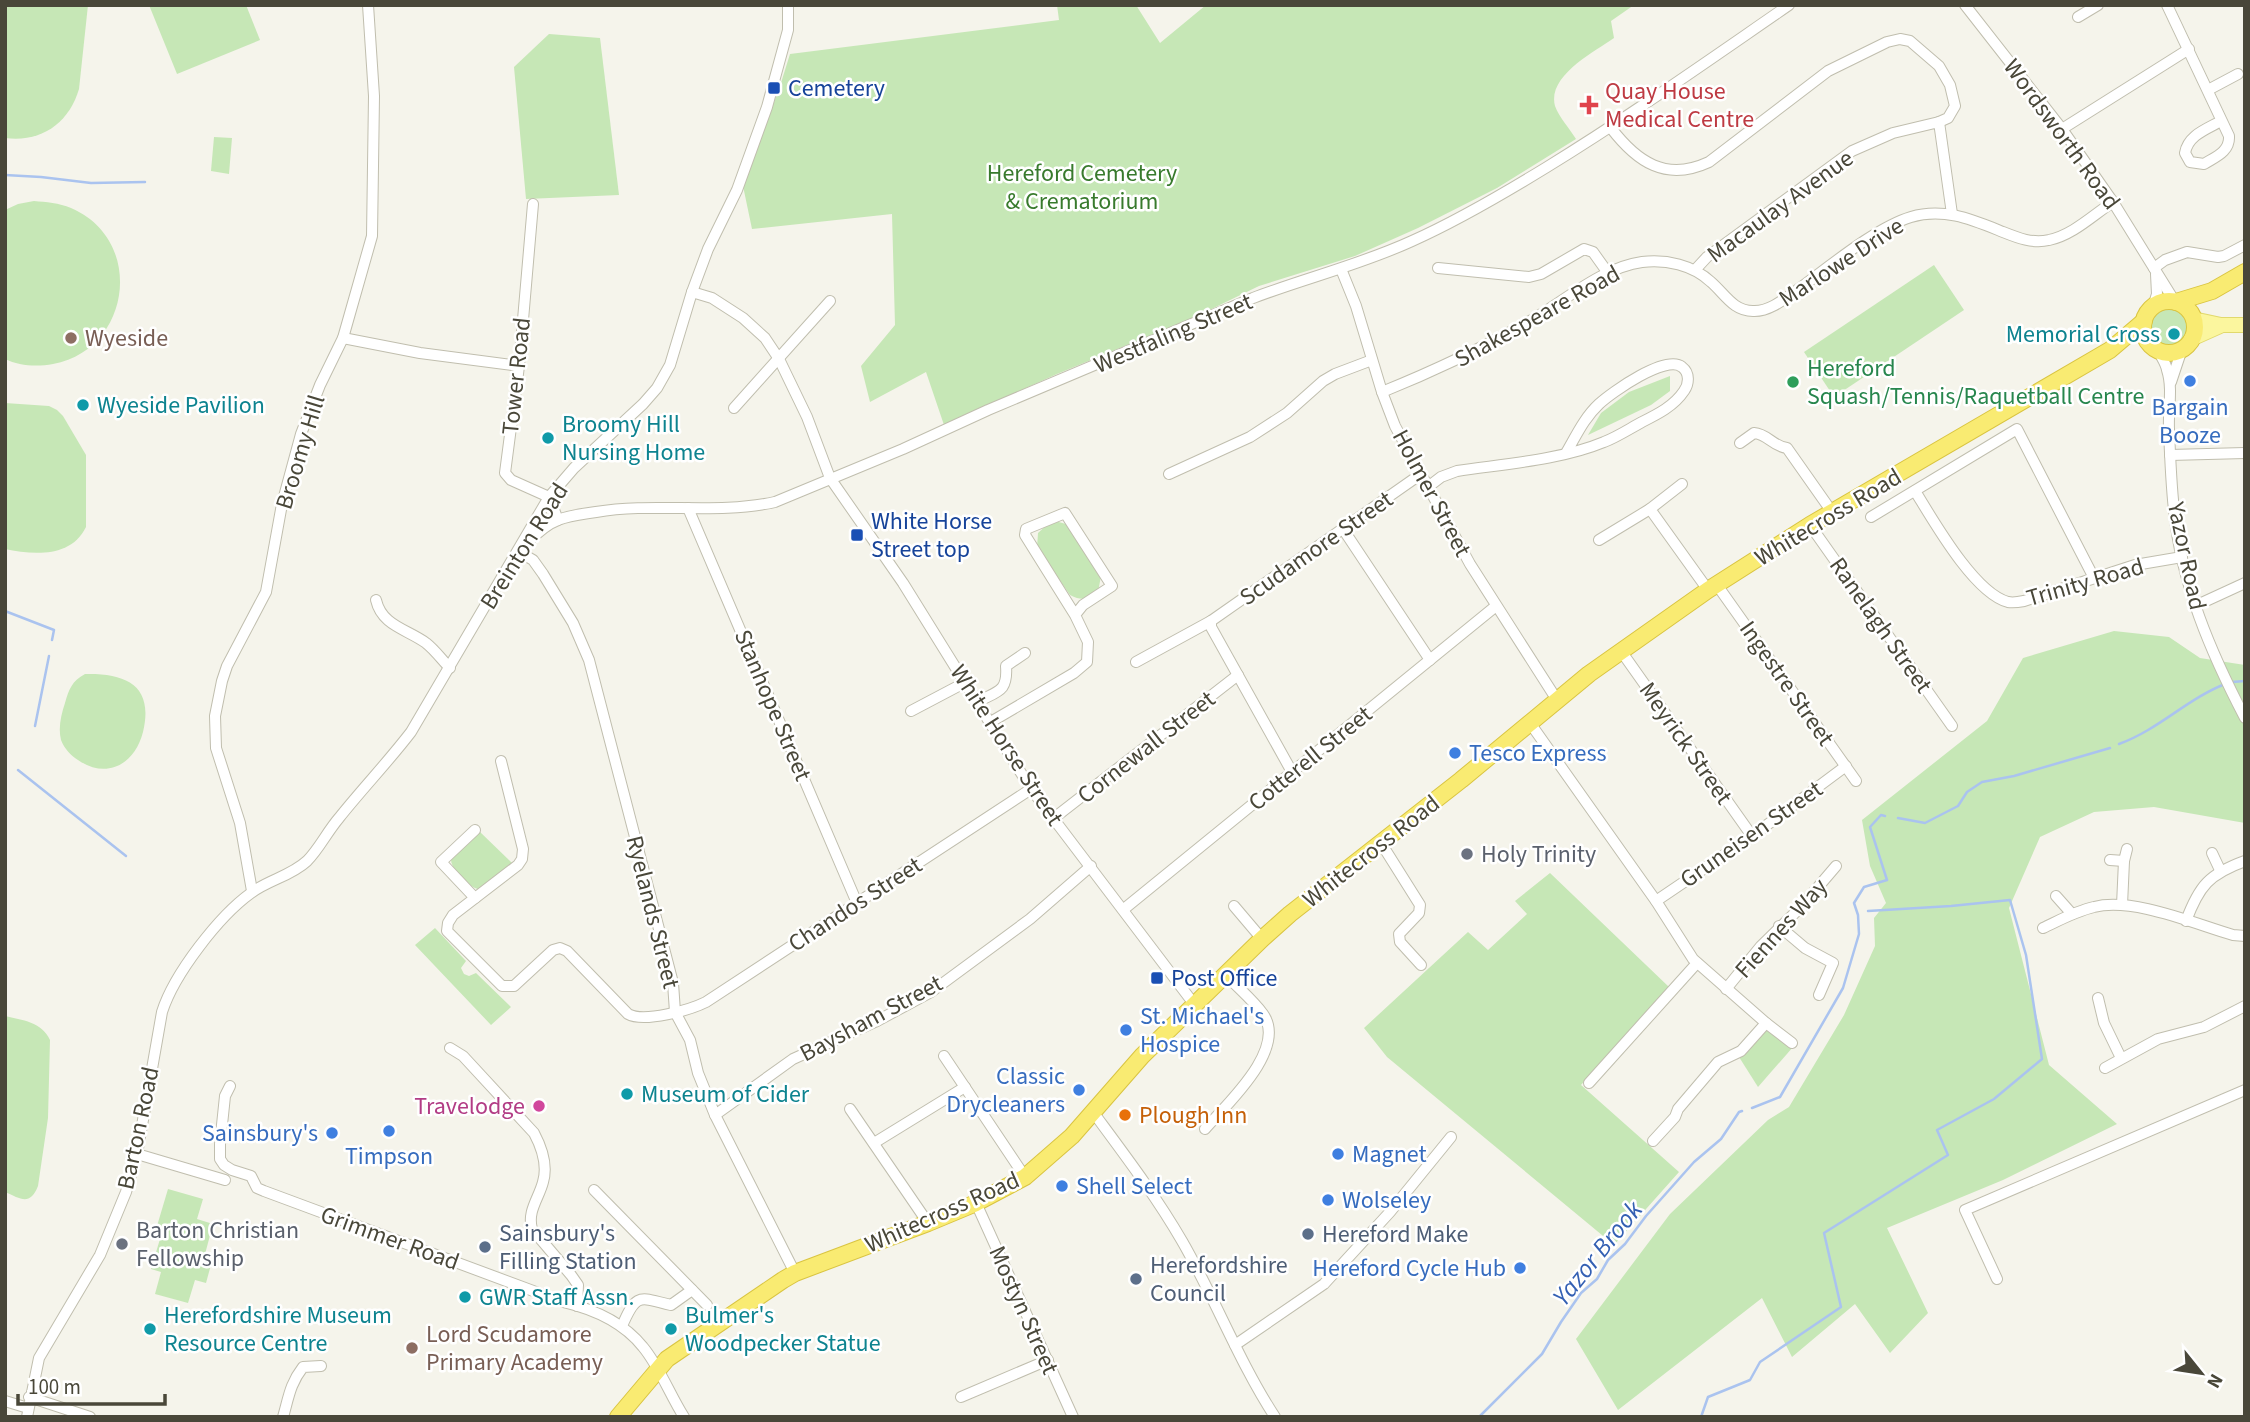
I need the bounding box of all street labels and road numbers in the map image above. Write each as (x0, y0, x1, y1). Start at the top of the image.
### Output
street label: Wordsworth Road (1995, 51, 2128, 217)
street label: Macaulay Avenue (1700, 141, 1861, 272)
street label: Marlowe Drive (1772, 209, 1911, 316)
street label: Shakespeare Road (1448, 256, 1626, 377)
street label: Westfaling Street (1089, 284, 1258, 383)
street label: Tower Road (493, 316, 540, 437)
street label: Broomy Hill (267, 391, 334, 514)
street label: Holmer Street (1383, 423, 1480, 563)
street label: Whitecross Road (1748, 460, 1908, 575)
street label: Breinton Road (472, 476, 577, 616)
street label: Scudamore Street (1232, 482, 1400, 614)
street label: Yazor Road (2158, 498, 2215, 613)
street label: Trinity Road (2022, 549, 2148, 616)
street label: Ranelagh Street (1821, 550, 1941, 700)
street label: Ingestre Street (1730, 614, 1843, 753)
street label: Stanhope Street (725, 624, 820, 786)
street label: White Horse Street (941, 658, 1072, 833)
street label: Meyrick Street (1630, 675, 1741, 812)
street label: Cornewall Street (1070, 682, 1223, 812)
street label: Cotterell Street (1241, 697, 1380, 819)
street label: Gruneisen Street (1673, 772, 1830, 897)
street label: Whitecross Road (1295, 787, 1447, 916)
street label: Ryelands Street (617, 832, 688, 992)
street label: Chandos Street (781, 848, 929, 961)
street label: Fiennes Way (1727, 870, 1836, 986)
street label: Baysham Street (794, 966, 949, 1071)
street label: Barton Road (108, 1063, 169, 1193)
street label: Whitecross Road (859, 1163, 1025, 1262)
street label: Grimmer Road (316, 1197, 464, 1280)
street label: Mostyn Street (980, 1240, 1067, 1380)

